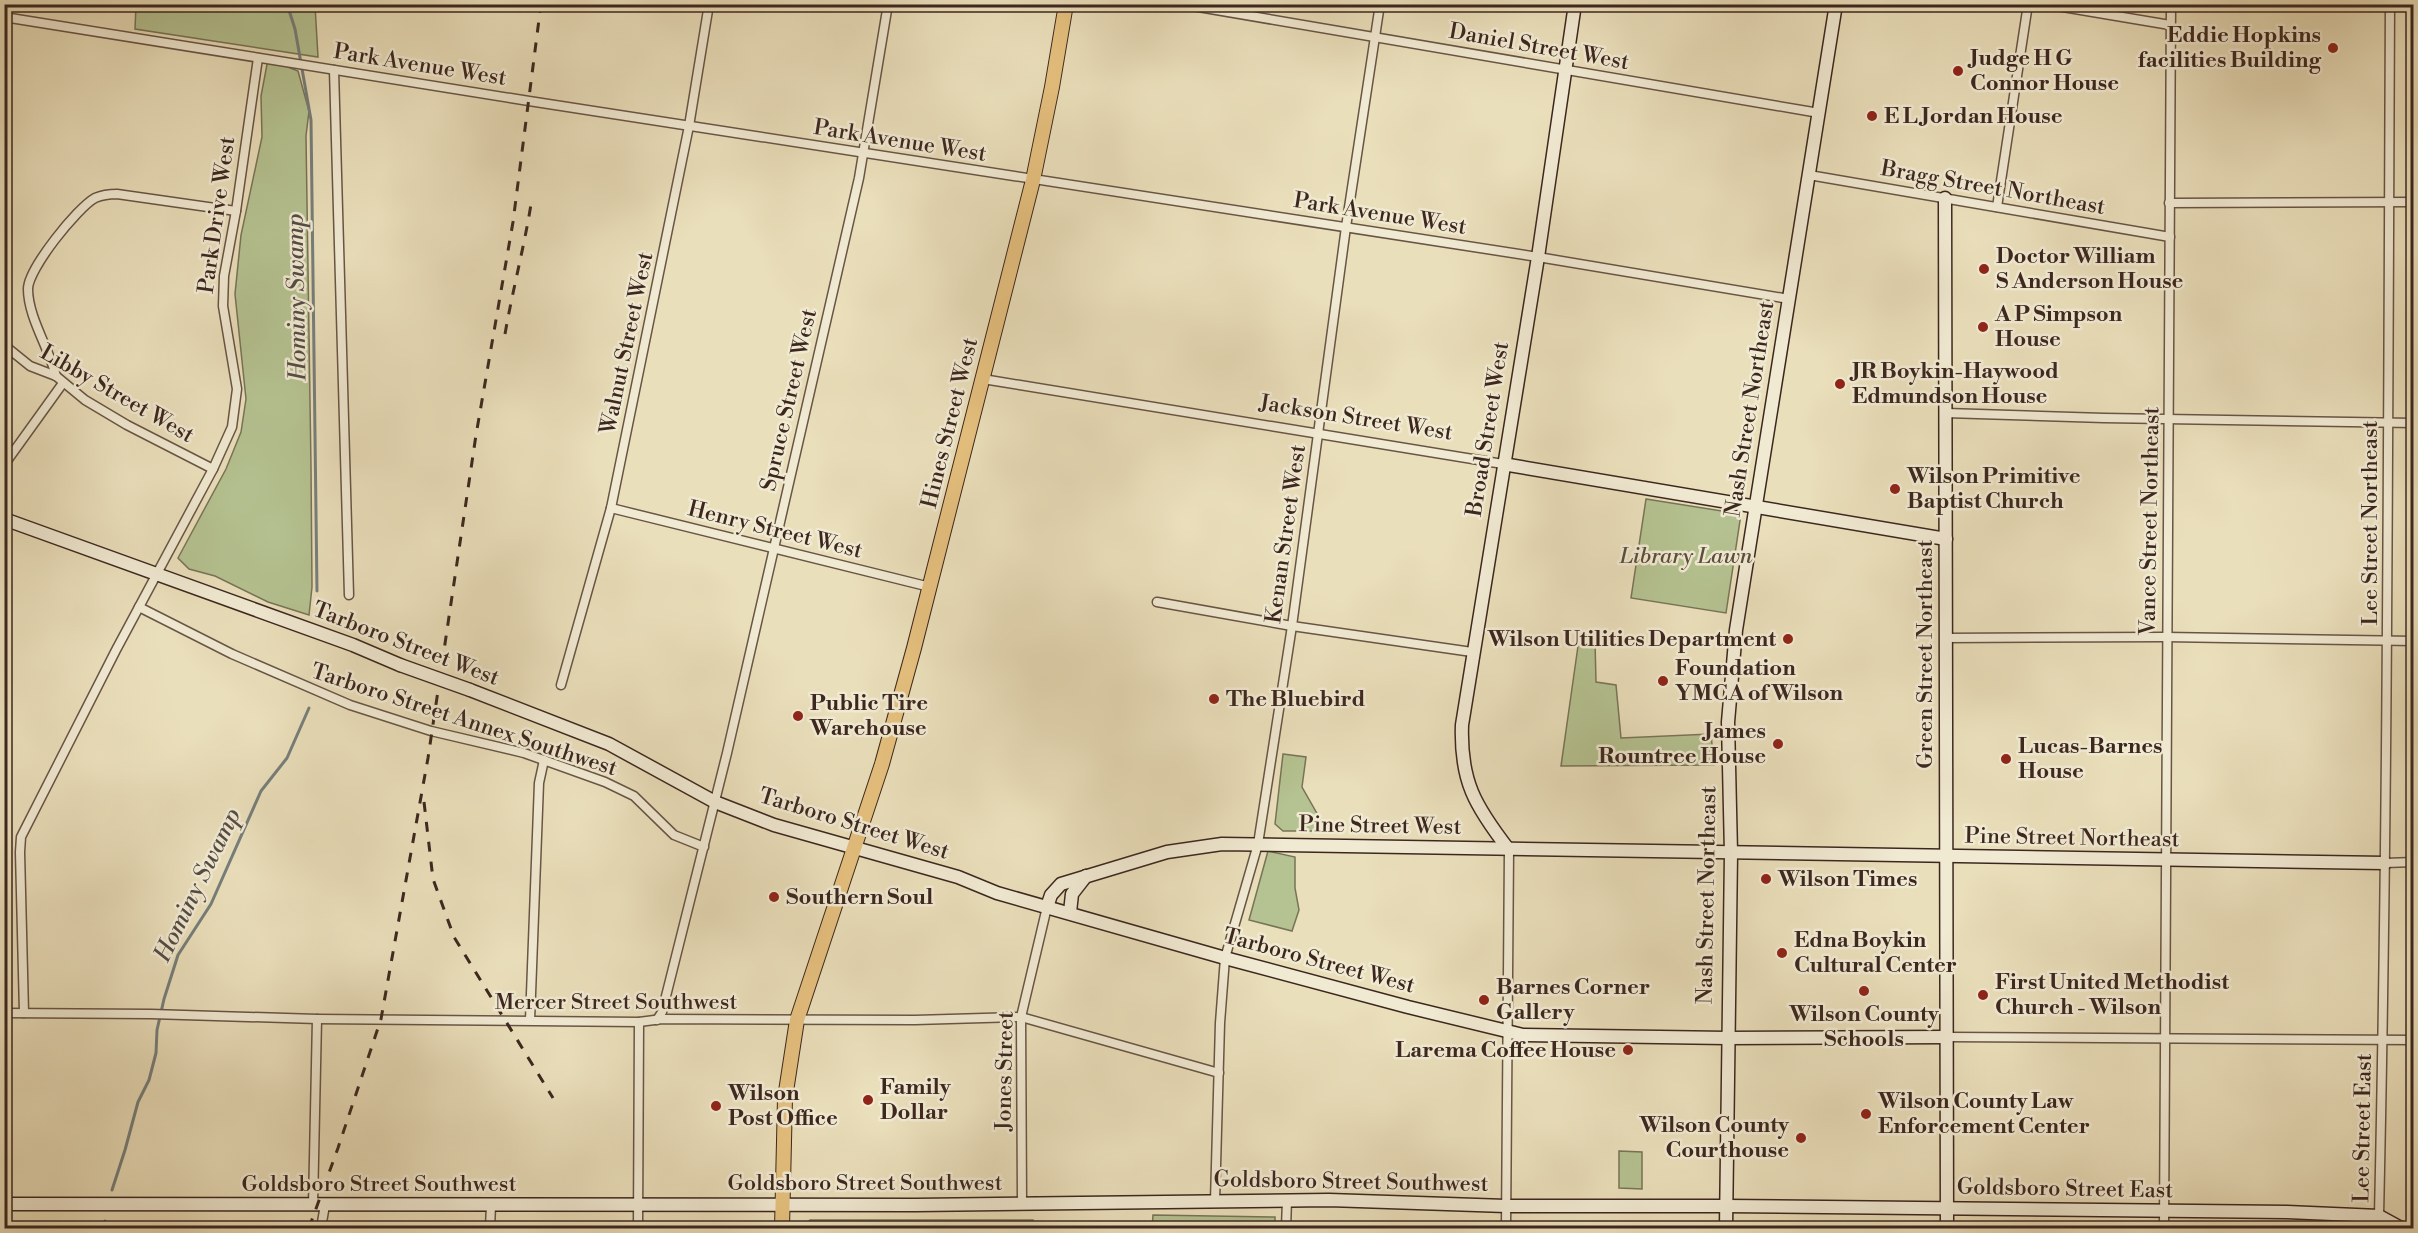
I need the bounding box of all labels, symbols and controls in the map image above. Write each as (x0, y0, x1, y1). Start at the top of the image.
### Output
street label: Daniel Street West (1447, 18, 1631, 76)
place label: Eddie Hopkins facilities Building (2138, 22, 2322, 74)
street label: Park Avenue West (332, 38, 509, 92)
marker: Eddie Hopkins facilities Building (2326, 41, 2340, 55)
place label: Judge H G Connor House (1967, 45, 2119, 97)
marker: Judge H G Connor House (1951, 64, 1965, 78)
place label: E L Jordan House (1884, 103, 2063, 130)
marker: E L Jordan House (1865, 109, 1879, 123)
street label: Park Avenue West (812, 114, 989, 168)
street label: Park Drive West (193, 135, 241, 295)
street label: Bragg Street Northeast (1878, 155, 2107, 221)
street label: Park Avenue West (1292, 187, 1469, 241)
water label: Hominy Swamp (281, 213, 313, 382)
place label: Doctor William S Anderson House (1996, 243, 2184, 295)
street label: Walnut Street West (594, 249, 660, 438)
marker: Doctor William S Anderson House (1977, 262, 1991, 276)
street label: Nash Street Northeast (1720, 299, 1780, 519)
place label: A P Simpson House (1994, 301, 2123, 353)
street label: Spruce Street West (755, 306, 823, 494)
marker: A P Simpson House (1976, 320, 1990, 334)
street label: Hines Street West (916, 335, 984, 511)
street label: Libby Street West (35, 339, 199, 449)
street label: Broad Street West (1461, 339, 1515, 519)
place label: JR Boykin-Haywood Edmundson House (1849, 358, 2059, 410)
marker: JR Boykin-Haywood Edmundson House (1833, 377, 1847, 391)
street label: Jackson Street West (1257, 389, 1455, 447)
street label: Vance Street Northeast (2134, 406, 2165, 637)
street label: Lee Street Northeast (2357, 420, 2384, 626)
street label: Kenan Street West (1260, 443, 1312, 625)
place label: Wilson Primitive Baptist Church (1906, 463, 2081, 515)
marker: Wilson Primitive Baptist Church (1888, 482, 1902, 496)
street label: Henry Street West (685, 495, 865, 565)
street label: Green Street Northeast (1912, 539, 1939, 769)
park label: Library Lawn (1619, 543, 1753, 570)
street label: Tarboro Street West (309, 596, 503, 692)
place label: Wilson Utilities Department (1487, 626, 1776, 653)
marker: Wilson Utilities Department (1781, 632, 1795, 646)
place label: Foundation YMCA of Wilson (1675, 655, 1844, 707)
street label: Tarboro Street Annex Southwest (308, 658, 621, 782)
marker: Foundation YMCA of Wilson (1656, 674, 1670, 688)
place label: The Bluebird (1226, 686, 1366, 713)
place label: Public Tire Warehouse (809, 690, 928, 742)
marker: The Bluebird (1207, 692, 1221, 706)
marker: Public Tire Warehouse (791, 709, 805, 723)
place label: James Rountree House (1598, 718, 1766, 770)
place label: Lucas-Barnes House (2018, 733, 2163, 785)
marker: James Rountree House (1771, 737, 1785, 751)
marker: Lucas-Barnes House (1999, 752, 2013, 766)
street label: Tarboro Street West (756, 782, 952, 866)
street label: Nash Street Northeast (1692, 785, 1722, 1004)
water label: Hominy Swamp (147, 803, 248, 968)
street label: Pine Street West (1298, 811, 1462, 841)
street label: Pine Street Northeast (1964, 823, 2180, 853)
place label: Wilson Times (1777, 866, 1917, 893)
marker: Wilson Times (1759, 872, 1773, 886)
place label: Southern Soul (786, 884, 933, 911)
marker: Southern Soul (767, 890, 781, 904)
street label: Tarboro Street West (1220, 922, 1418, 1000)
place label: Edna Boykin Cultural Center (1794, 927, 1957, 979)
marker: Edna Boykin Cultural Center (1775, 946, 1789, 960)
place label: First United Methodist Church - Wilson (1995, 969, 2229, 1021)
place label: Barnes Corner Gallery (1496, 974, 1650, 1026)
marker: Wilson County Schools (1857, 984, 1871, 998)
marker: First United Methodist Church - Wilson (1976, 988, 1990, 1002)
street label: Mercer Street Southwest (495, 989, 738, 1016)
marker: Barnes Corner Gallery (1477, 993, 1491, 1007)
place label: Wilson County Schools (1788, 1001, 1940, 1053)
street label: Jones Street (990, 1011, 1020, 1132)
place label: Larema Coffee House (1395, 1037, 1616, 1064)
marker: Larema Coffee House (1621, 1043, 1635, 1057)
street label: Lee Street East (2348, 1053, 2378, 1203)
place label: Family Dollar (880, 1074, 952, 1126)
place label: Wilson Post Office (727, 1080, 838, 1132)
place label: Wilson County Law Enforcement Center (1877, 1088, 2090, 1140)
marker: Family Dollar (861, 1093, 875, 1107)
marker: Wilson Post Office (709, 1099, 723, 1113)
marker: Wilson County Law Enforcement Center (1859, 1107, 1873, 1121)
place label: Wilson County Courthouse (1638, 1112, 1790, 1164)
marker: Wilson County Courthouse (1794, 1131, 1808, 1145)
street label: Goldsboro Street Southwest (1213, 1166, 1489, 1198)
street label: Goldsboro Street Southwest (728, 1170, 1003, 1197)
street label: Goldsboro Street Southwest (242, 1171, 517, 1198)
street label: Goldsboro Street East (1957, 1174, 2174, 1204)

